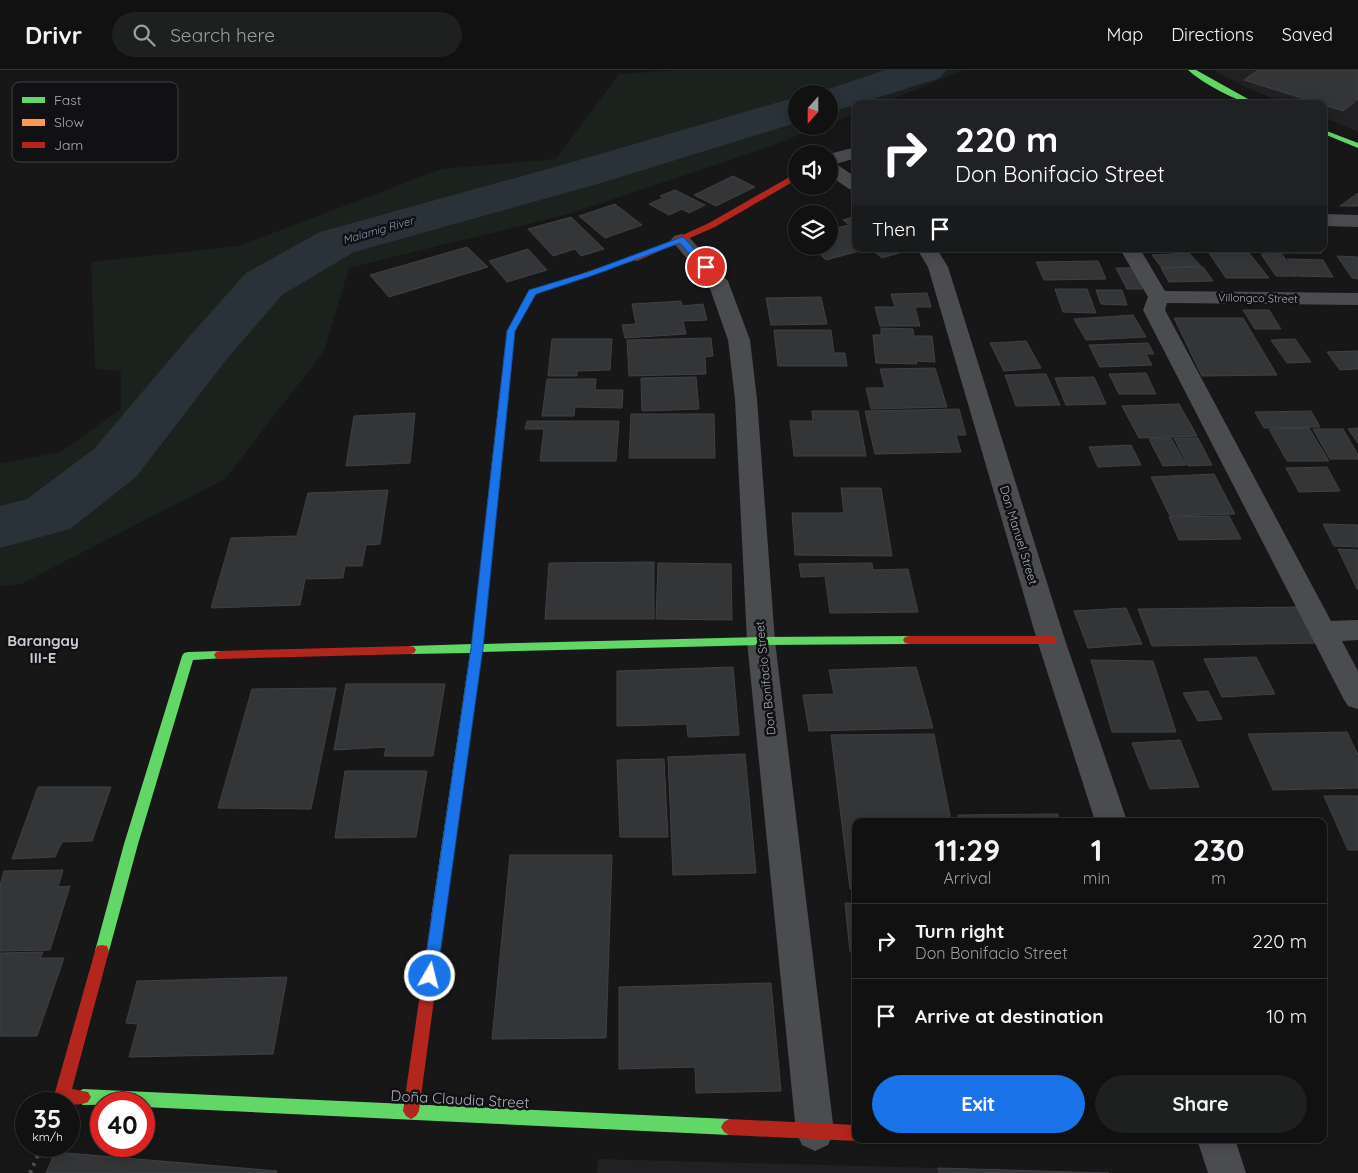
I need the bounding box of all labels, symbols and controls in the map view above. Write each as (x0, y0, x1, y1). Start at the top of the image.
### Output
search box (112, 12, 462, 57)
text: Drivr (25, 20, 82, 50)
icon: search (130, 21, 158, 49)
text: Search here (170, 23, 275, 47)
text: Map (1106, 23, 1143, 46)
text: Directions (1171, 23, 1254, 46)
text: Saved (1282, 23, 1333, 46)
legend (12, 82, 178, 162)
north arrow (788, 85, 838, 135)
map controls (788, 85, 838, 255)
text: Fast (54, 91, 82, 109)
text: Slow (54, 113, 84, 131)
text: 220 m (955, 117, 1058, 161)
icon: right (872, 120, 937, 185)
text: Jam (54, 136, 83, 154)
button: sound (788, 145, 838, 195)
text: Don Bonifacio Street (955, 160, 1165, 188)
button: layers (788, 205, 838, 255)
water label: Malamig River (341, 213, 417, 247)
icon: arrive (926, 215, 954, 243)
text: Then (872, 217, 916, 241)
pin (685, 246, 727, 288)
icon: arrive (692, 253, 720, 281)
street label: Villongco Street (1218, 290, 1298, 306)
street label: Don Manuel Street (997, 484, 1041, 586)
street label: Don Bonifacio Street (752, 620, 778, 736)
district label: Barangay III-E (7, 631, 79, 667)
text: 11:29 (935, 831, 1000, 869)
text: 1 (1091, 831, 1102, 869)
text: 230 (1193, 831, 1244, 869)
text: Arrival (943, 868, 991, 888)
text: min (1083, 868, 1110, 888)
text: m (1211, 868, 1226, 888)
text: Turn right (915, 919, 1004, 943)
icon: right (872, 927, 900, 955)
text: 220 m (1252, 929, 1307, 953)
text: Don Bonifacio Street (915, 943, 1068, 963)
position arrow (403, 949, 455, 1001)
icon: arrive (872, 1002, 900, 1030)
text: Arrive at destination (915, 1004, 1104, 1028)
text: 10 m (1266, 1004, 1307, 1028)
button: Exit (872, 1075, 1085, 1133)
button: Share (1095, 1075, 1307, 1133)
street label: Doña Claudia Street (390, 1086, 530, 1112)
speed limit sign: 40 (90, 1092, 155, 1157)
text: 35 (34, 1103, 61, 1134)
text: km/h (32, 1129, 63, 1144)

